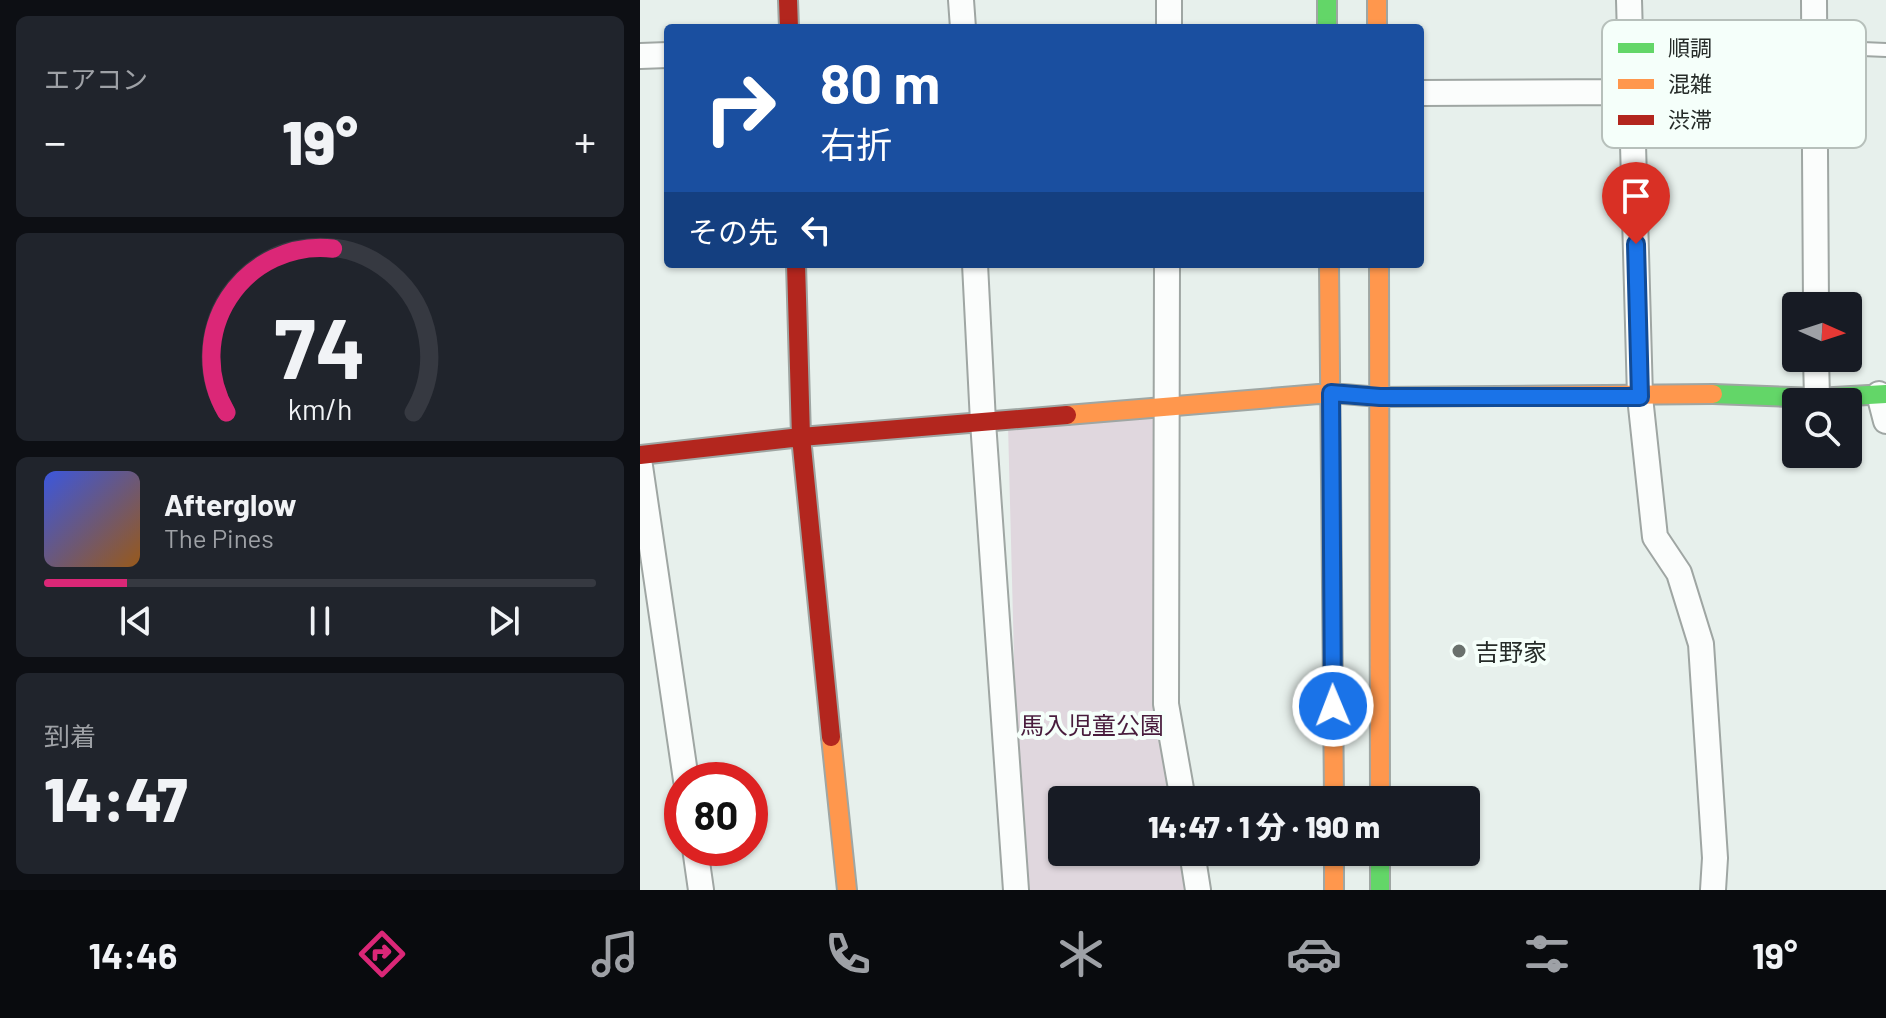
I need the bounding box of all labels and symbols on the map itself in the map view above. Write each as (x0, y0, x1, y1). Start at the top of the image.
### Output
legend (1602, 20, 1866, 148)
text: 順調 (1668, 34, 1712, 60)
text: 混雑 (1668, 70, 1712, 96)
text: 渋滞 (1668, 106, 1712, 132)
pin (1602, 162, 1670, 244)
north arrow (1782, 292, 1862, 372)
place label: 吉野家 (1475, 637, 1547, 666)
marker: 吉野家 (1450, 642, 1468, 660)
position arrow (1291, 664, 1375, 748)
park label: 馬入児童公園 (1020, 710, 1164, 739)
speed limit sign: 80 (664, 762, 768, 866)

